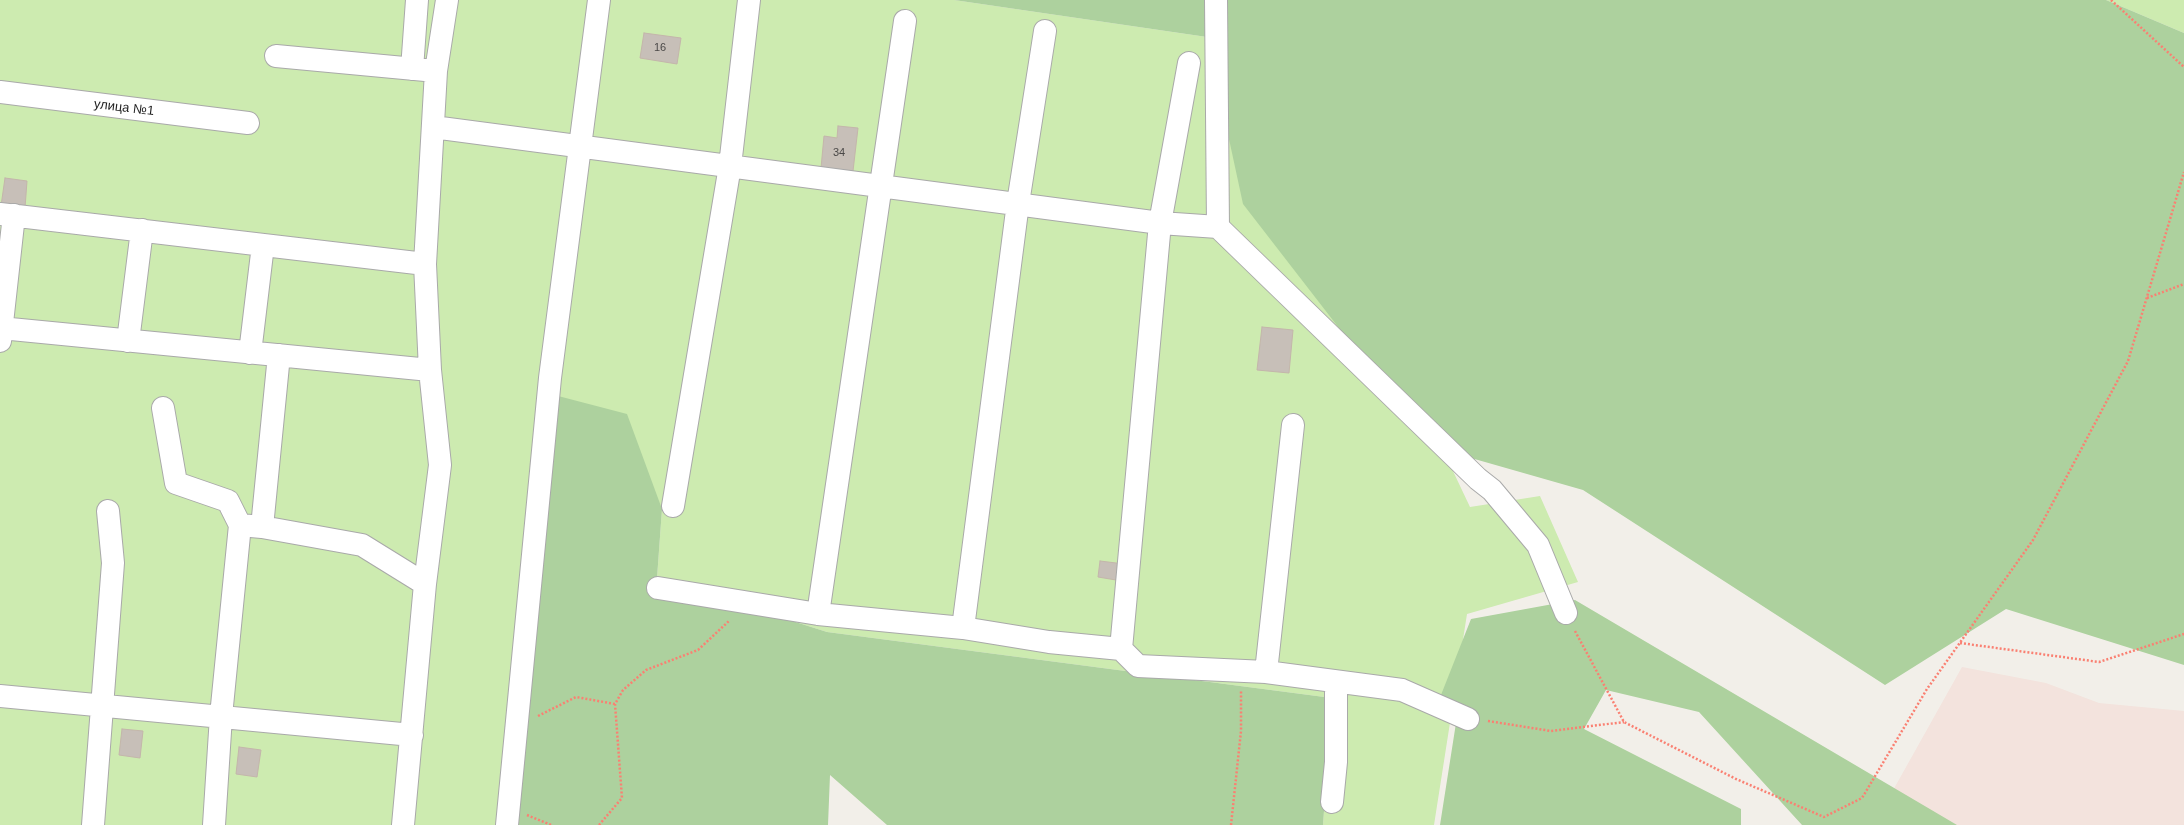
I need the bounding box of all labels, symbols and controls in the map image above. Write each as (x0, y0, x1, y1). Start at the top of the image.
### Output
house number: 16 (654, 41, 666, 55)
street label: улица №1 (93, 97, 155, 119)
house number: 34 (833, 146, 845, 160)

